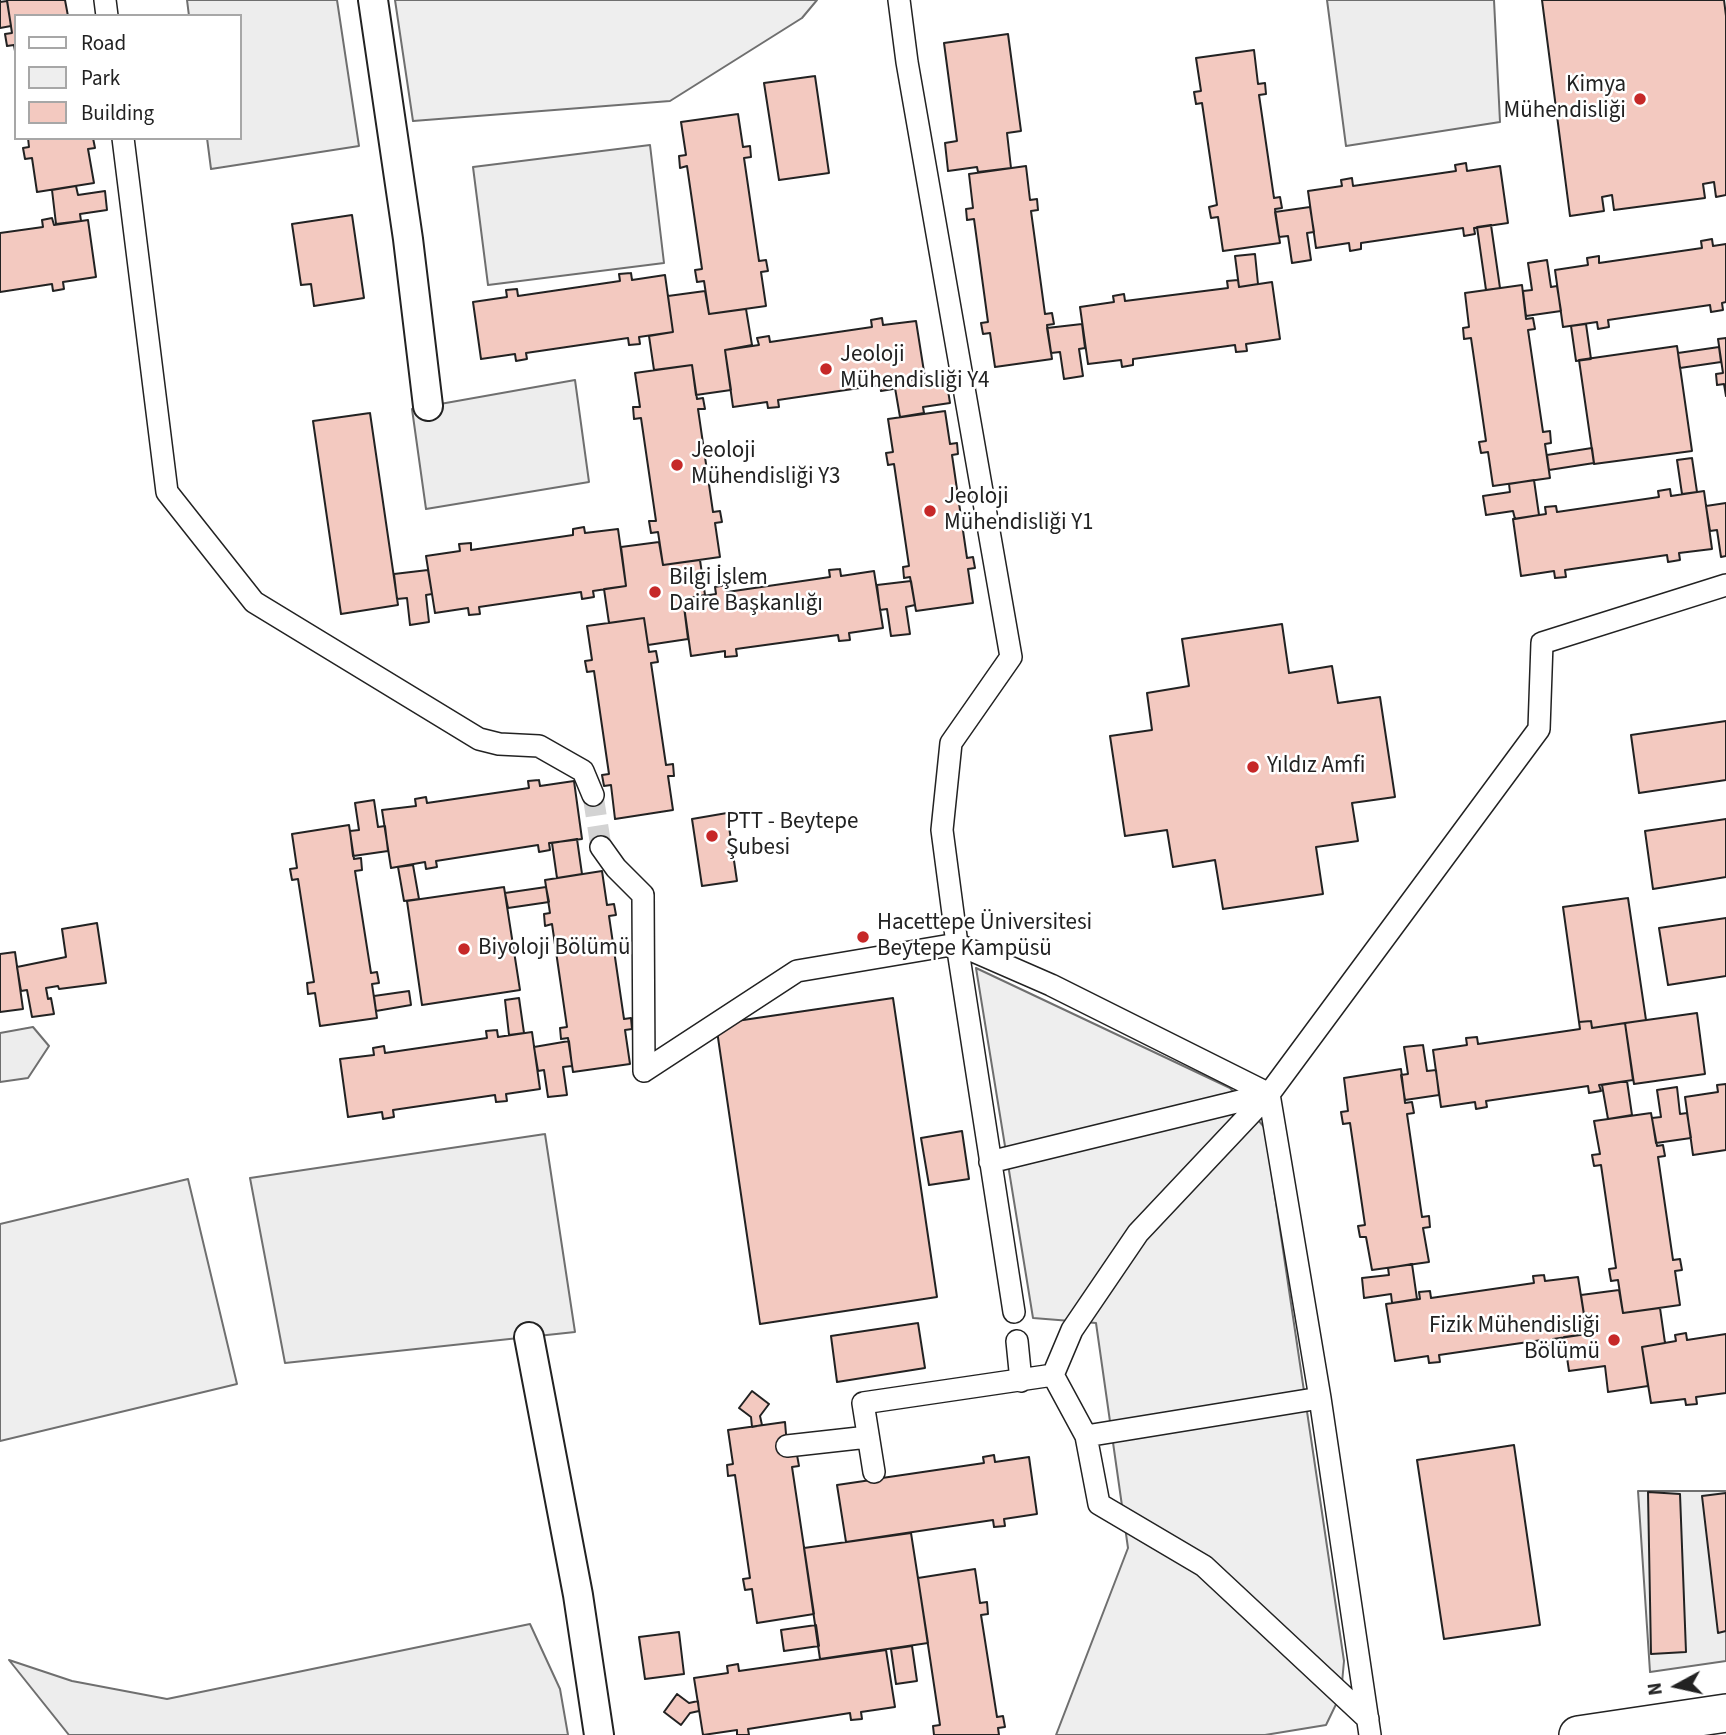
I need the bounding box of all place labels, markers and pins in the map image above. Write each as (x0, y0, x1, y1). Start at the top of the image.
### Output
place label: Kimya Mühendisliği (1503, 72, 1626, 126)
marker: Kimya Mühendisliği (1632, 91, 1648, 107)
place label: Jeoloji Mühendisliği Y4 (840, 342, 990, 396)
marker: Jeoloji Mühendisliği Y4 (818, 361, 834, 377)
place label: Jeoloji Mühendisliği Y3 (691, 438, 841, 492)
marker: Jeoloji Mühendisliği Y3 (669, 457, 685, 473)
place label: Jeoloji Mühendisliği Y1 (944, 484, 1094, 538)
marker: Jeoloji Mühendisliği Y1 (922, 503, 938, 519)
place label: Bilgi İşlem Daire Başkanlığı (669, 565, 823, 619)
marker: Bilgi İşlem Daire Başkanlığı (647, 584, 663, 600)
place label: Yıldız Amfi (1267, 753, 1365, 781)
marker: Yıldız Amfi (1245, 759, 1261, 775)
place label: PTT - Beytepe Şubesi (726, 809, 858, 863)
marker: PTT - Beytepe Şubesi (704, 828, 720, 844)
place label: Hacettepe Üniversitesi Beytepe Kampüsü (877, 910, 1092, 964)
marker: Hacettepe Üniversitesi Beytepe Kampüsü (855, 929, 871, 945)
place label: Biyoloji Bölümü (478, 935, 631, 963)
marker: Biyoloji Bölümü (456, 941, 472, 957)
place label: Fizik Mühendisliği Bölümü (1429, 1313, 1600, 1367)
marker: Fizik Mühendisliği Bölümü (1606, 1332, 1622, 1348)

